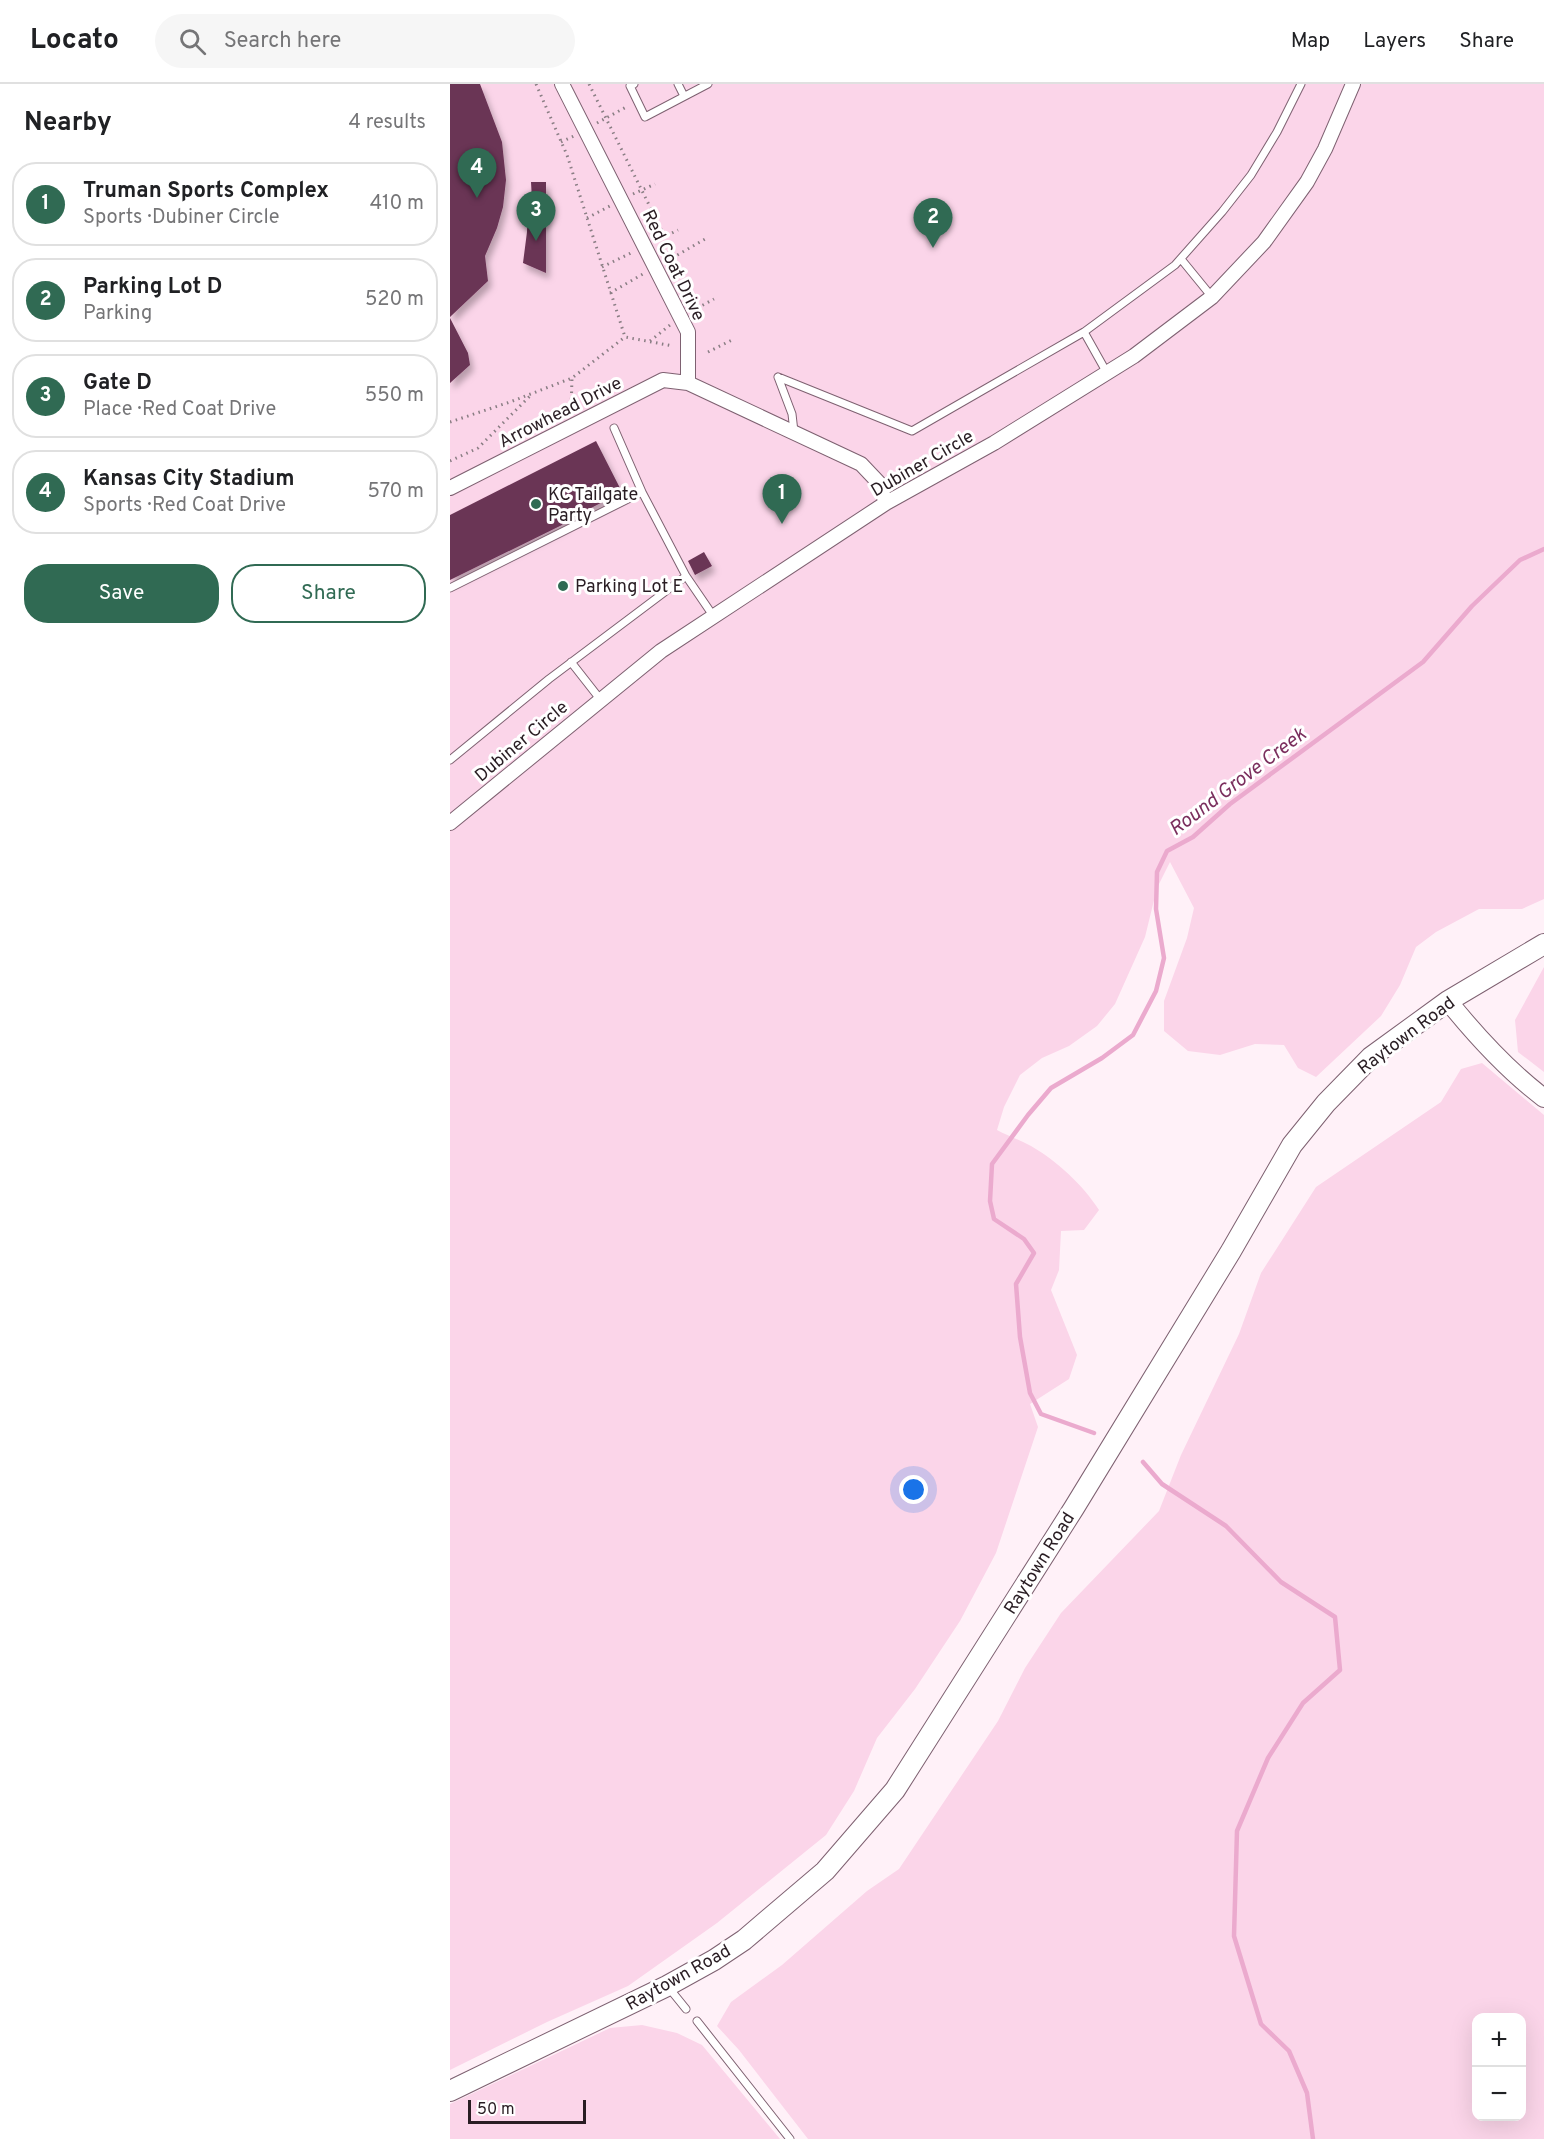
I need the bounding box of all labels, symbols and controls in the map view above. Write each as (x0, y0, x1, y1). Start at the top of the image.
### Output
search box (155, 14, 575, 68)
text: Locato (30, 23, 119, 59)
icon: search (176, 25, 209, 58)
text: Search here (224, 28, 341, 55)
text: Map (1291, 28, 1330, 55)
text: Layers (1363, 28, 1426, 55)
text: Share (1459, 28, 1514, 55)
text: Nearby (24, 107, 112, 140)
text: 4 results (349, 110, 426, 136)
pin: 4 (458, 148, 496, 198)
text: Truman Sports Complex (83, 178, 329, 205)
text: 1 (42, 191, 50, 217)
text: 410 m (370, 191, 424, 217)
pin: 3 (516, 192, 556, 241)
pin: 2 (914, 198, 952, 248)
text: Sports · Dubiner Circle (83, 205, 279, 231)
street label: Red Coat Drive (636, 206, 709, 325)
text: Parking Lot D (83, 274, 222, 301)
text: 2 (39, 287, 52, 313)
text: 520 m (365, 287, 424, 313)
text: Parking (83, 301, 152, 327)
text: Gate D (83, 370, 152, 397)
street label: Arrowhead Drive (495, 372, 626, 454)
text: 3 (40, 383, 52, 409)
text: 550 m (365, 383, 424, 409)
text: Place · Red Coat Drive (83, 397, 276, 423)
street label: Dubiner Circle (867, 426, 978, 503)
text: Kansas City Stadium (83, 466, 295, 493)
pin: 1 (762, 474, 802, 524)
text: 4 (39, 479, 52, 505)
text: 570 m (367, 479, 424, 505)
place label: KC Tailgate Party (548, 484, 638, 528)
text: Sports · Red Coat Drive (83, 493, 286, 519)
marker: KC Tailgate Party (529, 497, 543, 511)
button: Save (24, 564, 219, 623)
button: Share (231, 564, 426, 623)
place label: Parking Lot E (575, 576, 683, 599)
marker: Parking Lot E (556, 579, 570, 593)
street label: Dubiner Circle (471, 696, 573, 788)
water label: Round Grove Creek (1164, 722, 1313, 843)
street label: Raytown Road (1354, 992, 1460, 1080)
your location (899, 1475, 928, 1504)
street label: Raytown Road (1000, 1508, 1081, 1619)
street label: Raytown Road (622, 1940, 735, 2017)
map controls (1472, 2013, 1526, 2121)
button: + (1472, 2013, 1526, 2067)
button: − (1472, 2067, 1526, 2121)
scale bar (468, 2097, 586, 2124)
text: 50 m (477, 2100, 515, 2120)

